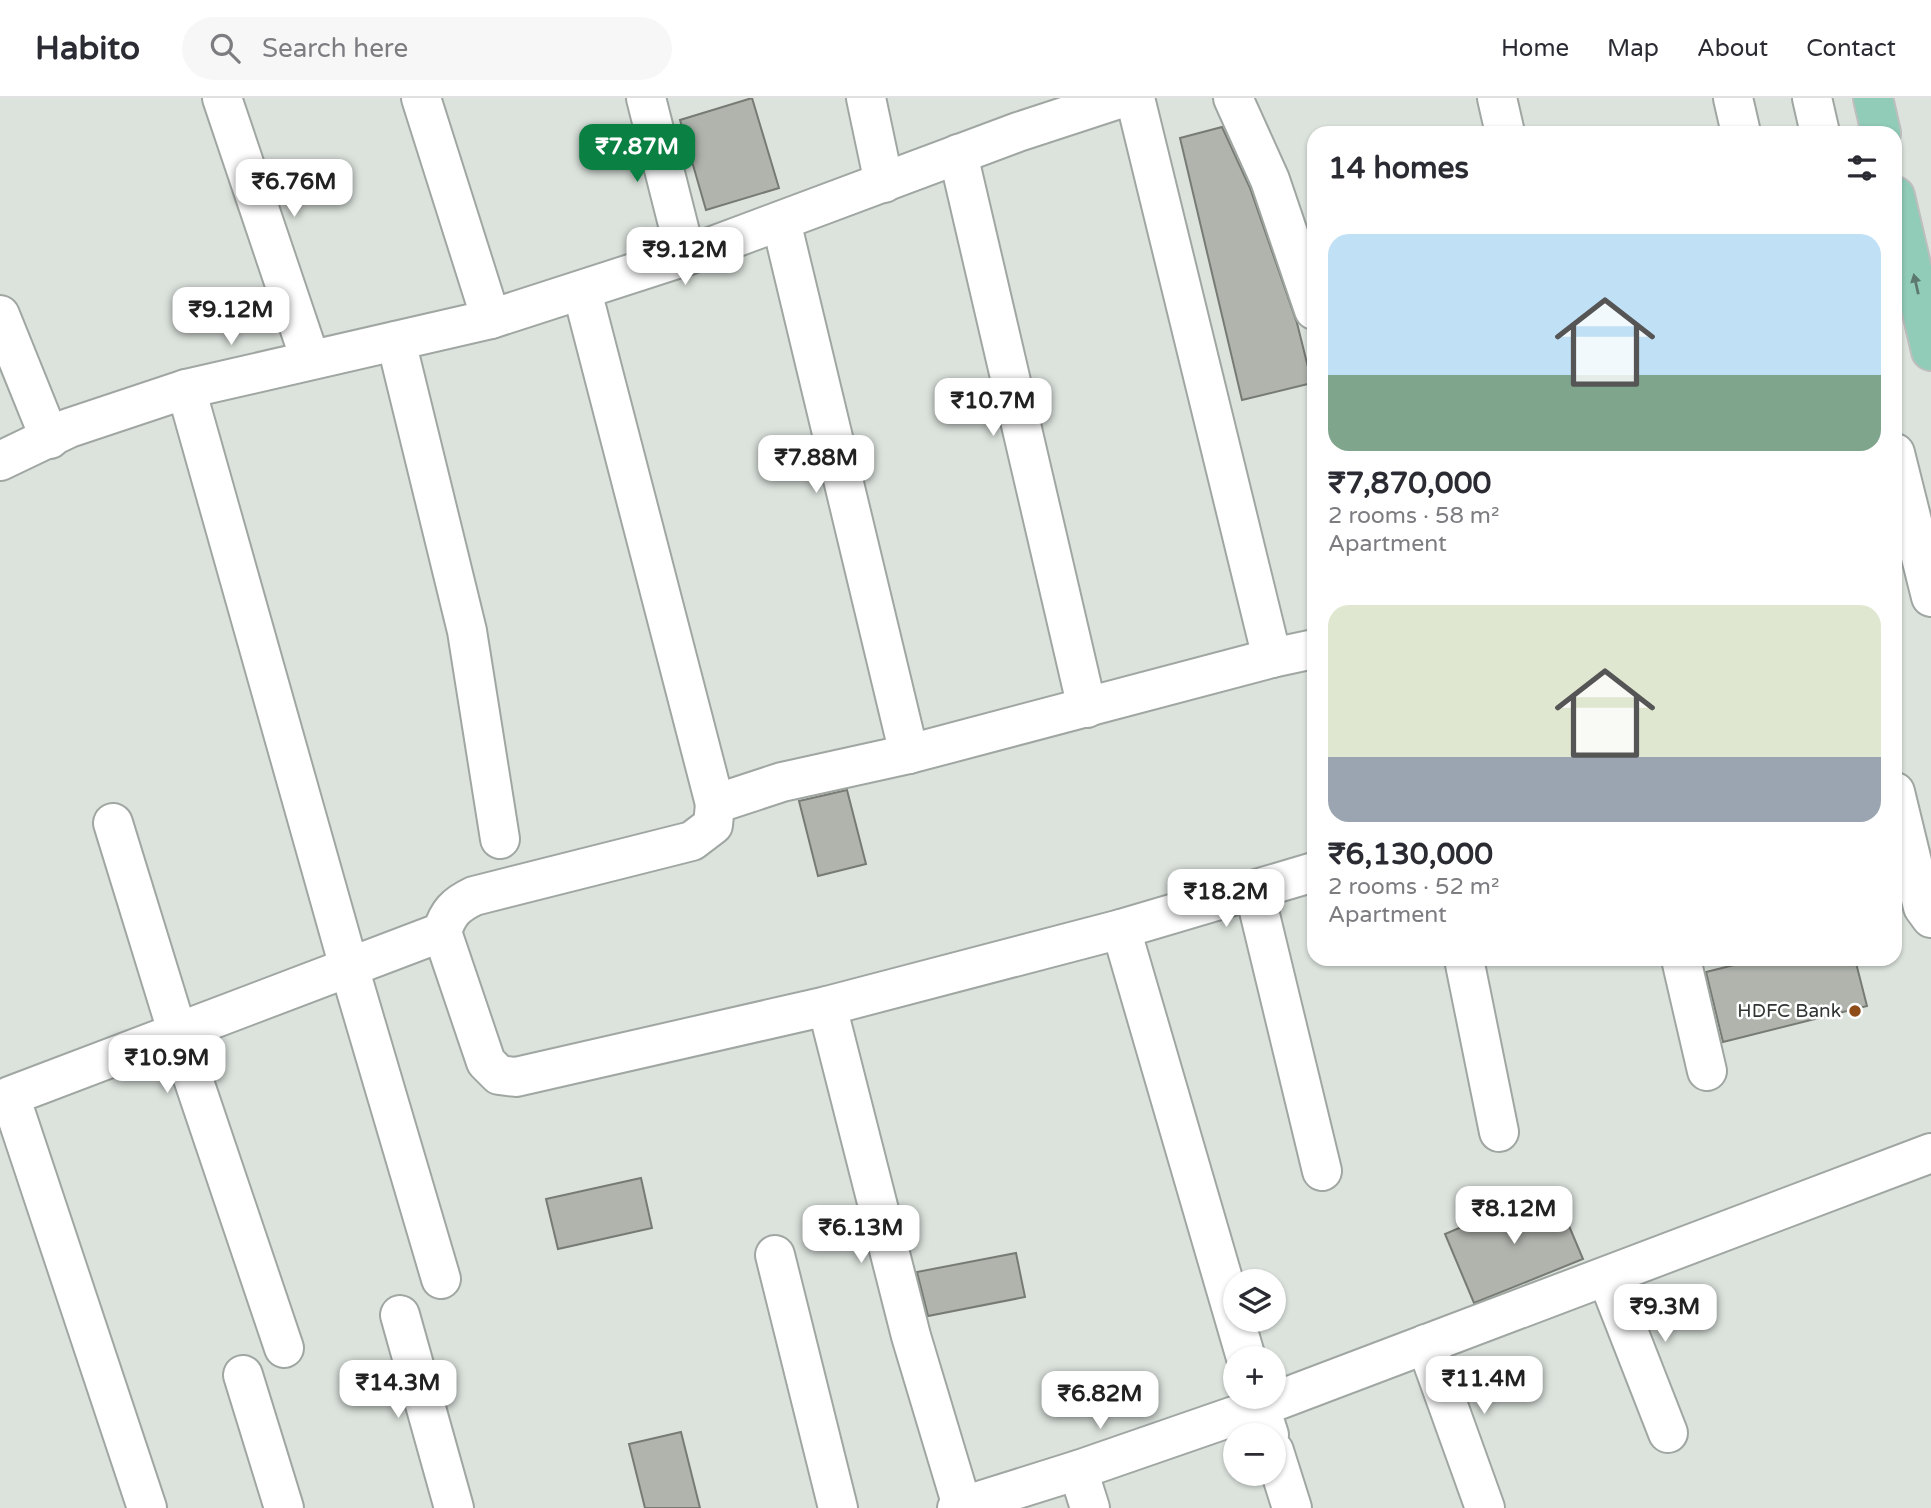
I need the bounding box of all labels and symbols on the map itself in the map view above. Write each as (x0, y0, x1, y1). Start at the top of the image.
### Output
pin: ₹7.87M (580, 125, 694, 184)
pin: ₹6.76M (237, 159, 351, 219)
pin: ₹9.12M (628, 228, 742, 287)
one-way arrow (1910, 273, 1921, 295)
pin: ₹9.12M (174, 288, 288, 347)
pin: ₹10.7M (936, 378, 1050, 438)
pin: ₹7.88M (759, 436, 873, 495)
pin: ₹18.2M (1169, 870, 1283, 929)
place label: HDFC Bank (1737, 1000, 1841, 1022)
marker: HDFC Bank (1847, 1003, 1863, 1019)
pin: ₹10.9M (110, 1035, 224, 1095)
pin: ₹8.12M (1457, 1186, 1571, 1246)
pin: ₹6.13M (804, 1206, 918, 1265)
pin: ₹9.3M (1616, 1284, 1714, 1344)
pin: ₹11.4M (1427, 1356, 1541, 1416)
pin: ₹14.3M (341, 1360, 455, 1420)
pin: ₹6.82M (1043, 1372, 1157, 1431)

